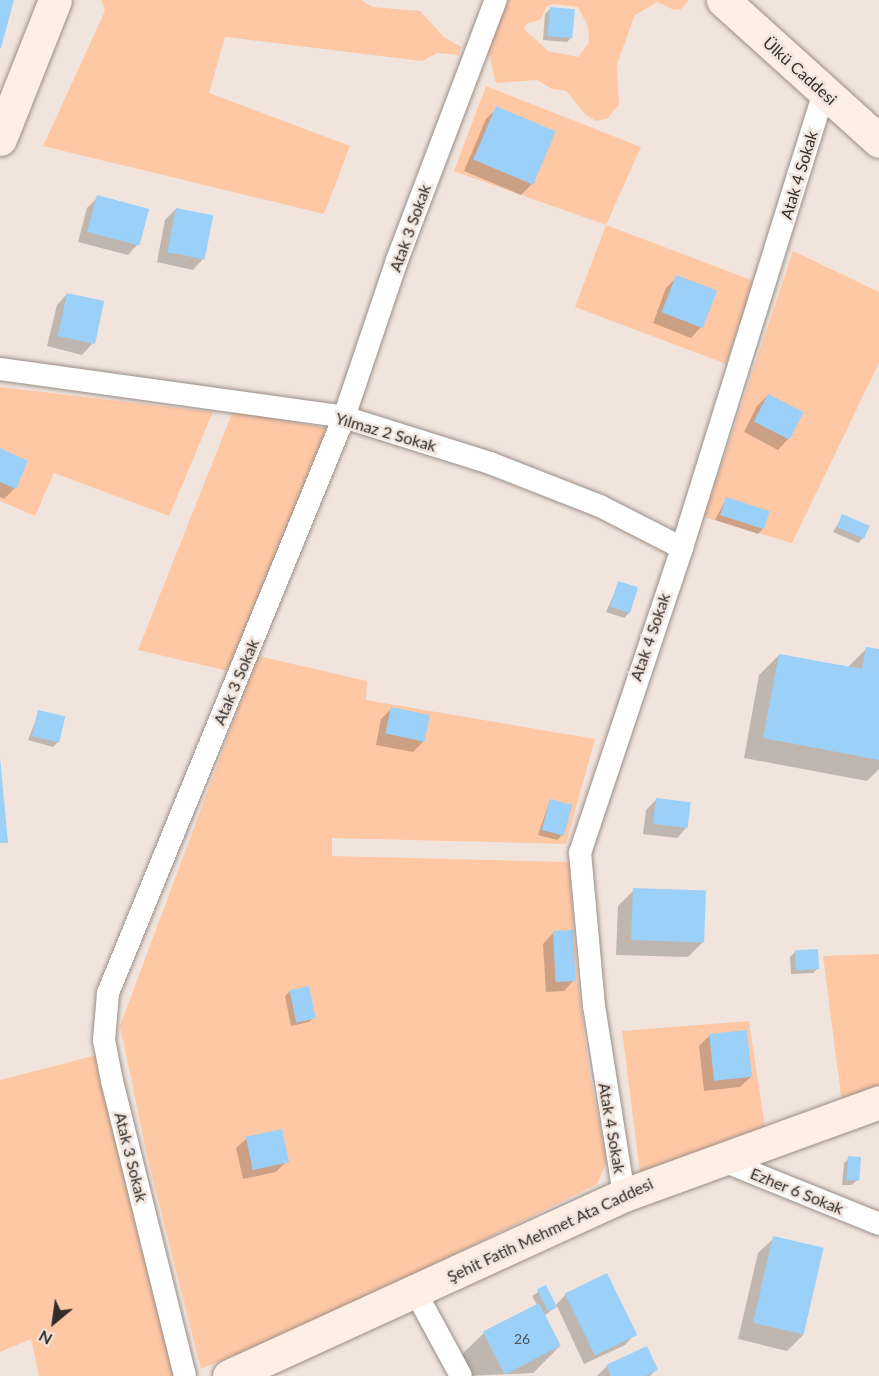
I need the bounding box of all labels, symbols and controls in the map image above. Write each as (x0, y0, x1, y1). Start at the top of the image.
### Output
street label: Ülkü Caddesi (759, 33, 841, 109)
street label: Atak 4 Sokak (776, 128, 822, 222)
street label: Atak 3 Sokak (385, 182, 435, 274)
street label: Yılmaz 2 Sokak (333, 408, 439, 456)
street label: Atak 4 Sokak (626, 591, 674, 683)
street label: Atak 3 Sokak (209, 636, 263, 728)
street label: Atak 4 Sokak (595, 1081, 629, 1175)
street label: Atak 3 Sokak (111, 1110, 151, 1204)
street label: Ezher 6 Sokak (747, 1164, 847, 1218)
street label: Şehit Fatih Mehmet Ata Caddesi (444, 1174, 656, 1286)
north arrow (24, 1292, 84, 1352)
text: N (35, 1327, 55, 1349)
house number: 26 (514, 1331, 530, 1347)

